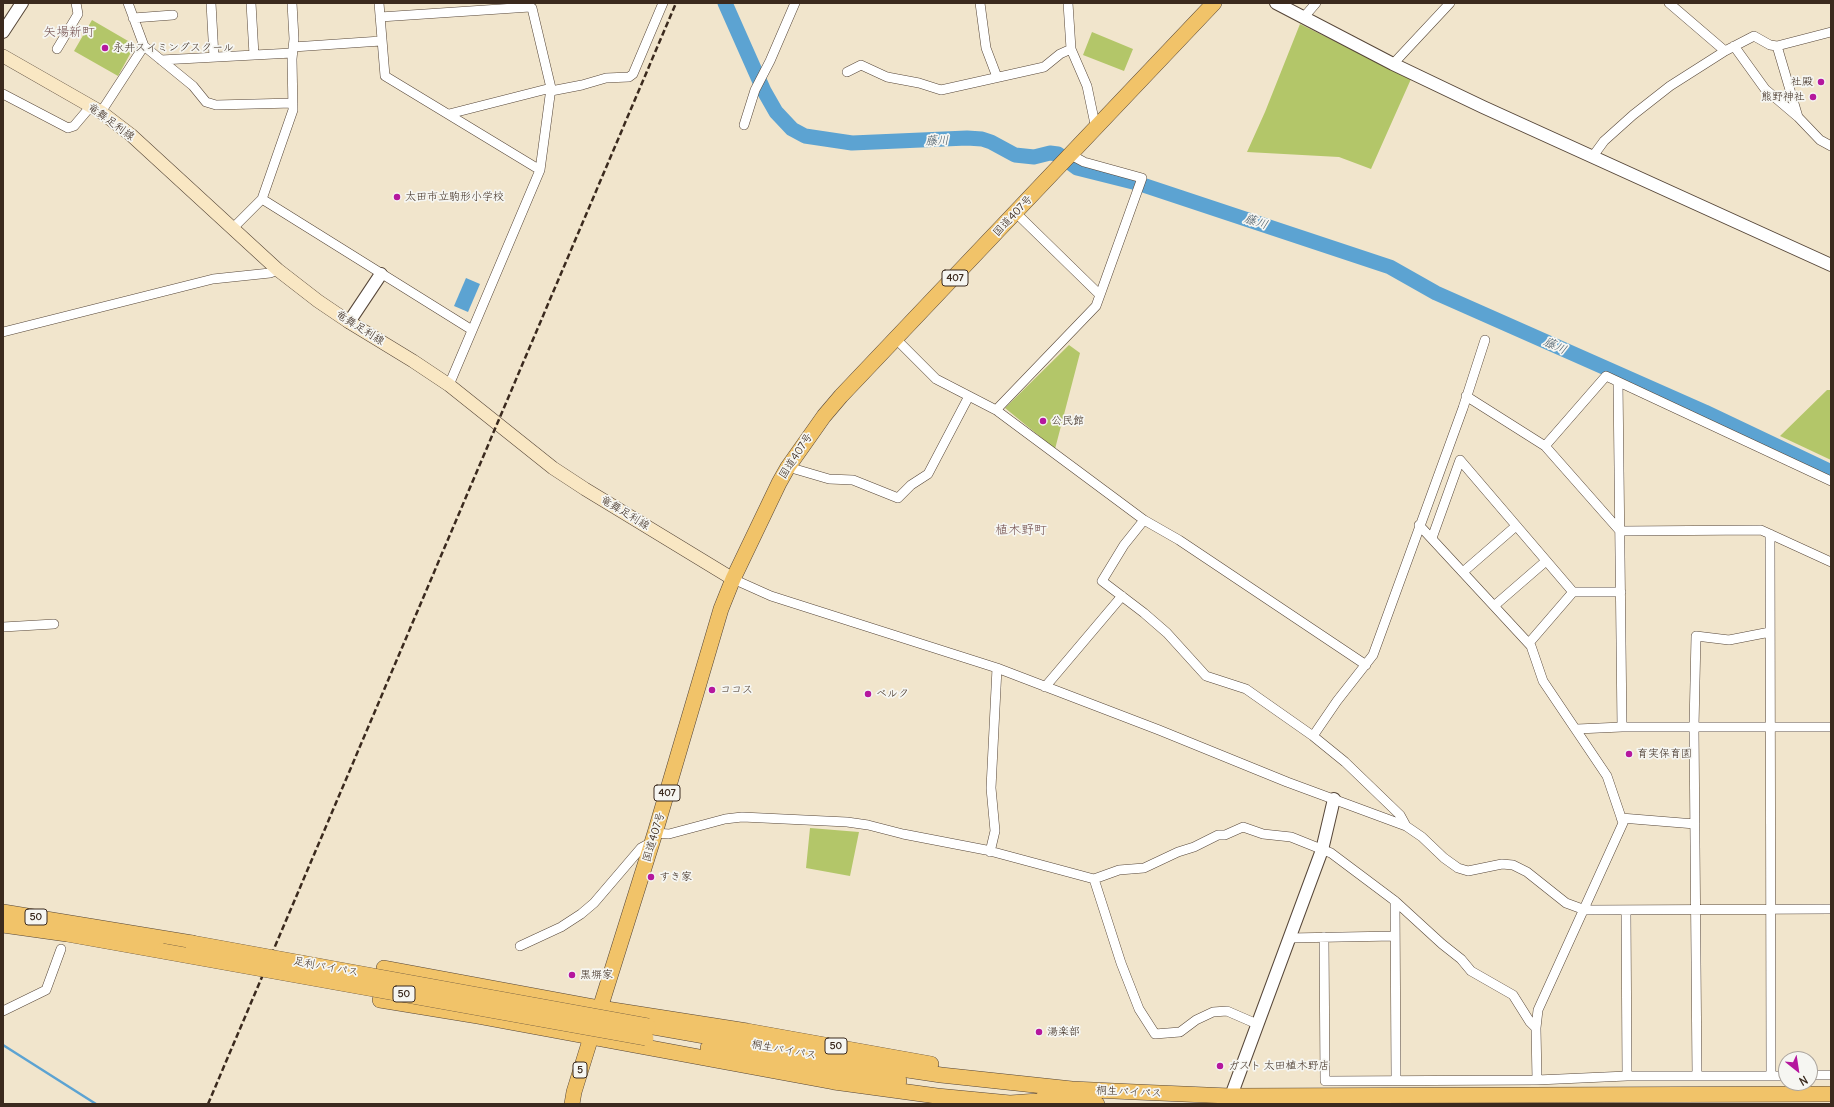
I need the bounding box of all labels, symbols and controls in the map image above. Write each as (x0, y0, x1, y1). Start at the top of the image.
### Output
district label: 矢場新町 (43, 24, 95, 40)
place label: 永井スイミングスクール (113, 41, 234, 55)
marker: 永井スイミングスクール (100, 43, 110, 53)
place label: 社殿 (1791, 75, 1813, 89)
marker: 社殿 (1816, 77, 1826, 87)
place label: 熊野神社 (1761, 90, 1805, 104)
marker: 熊野神社 (1808, 92, 1818, 102)
street label: 竜舞足利線 (85, 100, 137, 144)
water label: 藤川 (925, 133, 949, 149)
place label: 太田市立駒形小学校 (405, 190, 504, 204)
marker: 太田市立駒形小学校 (392, 192, 402, 202)
street label: 国道407号 (990, 193, 1036, 239)
water label: 藤川 (1242, 211, 1270, 233)
road number: 407 (942, 270, 968, 286)
street label: 竜舞足利線 (333, 308, 387, 348)
water label: 藤川 (1541, 335, 1569, 357)
place label: 公民館 (1051, 414, 1084, 428)
marker: 公民館 (1038, 416, 1048, 426)
street label: 国道407号 (776, 431, 816, 481)
street label: 竜舞足利線 (598, 493, 652, 533)
district label: 植木野町 (995, 522, 1047, 538)
place label: ココス (720, 683, 753, 697)
marker: ココス (707, 685, 717, 695)
place label: ベルク (876, 687, 909, 701)
marker: ベルク (863, 689, 873, 699)
place label: 育実保育園 (1637, 747, 1692, 761)
marker: 育実保育園 (1624, 749, 1634, 759)
road number: 407 (654, 785, 680, 801)
street label: 国道407号 (640, 810, 668, 864)
place label: すき家 (659, 870, 692, 884)
marker: すき家 (646, 872, 656, 882)
road number: 50 (25, 909, 47, 925)
street label: 足利バイパス (292, 955, 360, 979)
place label: 黒塀家 (580, 968, 613, 982)
marker: 黒塀家 (567, 970, 577, 980)
road number: 50 (393, 986, 415, 1002)
place label: 湯楽部 (1047, 1025, 1080, 1039)
marker: 湯楽部 (1034, 1027, 1044, 1037)
street label: 桐生バイパス (750, 1038, 818, 1062)
road number: 50 (825, 1038, 847, 1054)
north arrow (1778, 1051, 1818, 1091)
place label: ガスト 太田植木野店 (1228, 1059, 1330, 1073)
marker: ガスト 太田植木野店 (1215, 1061, 1225, 1071)
road number: 5 (573, 1062, 587, 1078)
text: N (1797, 1073, 1810, 1088)
street label: 桐生バイパス (1096, 1084, 1162, 1100)

